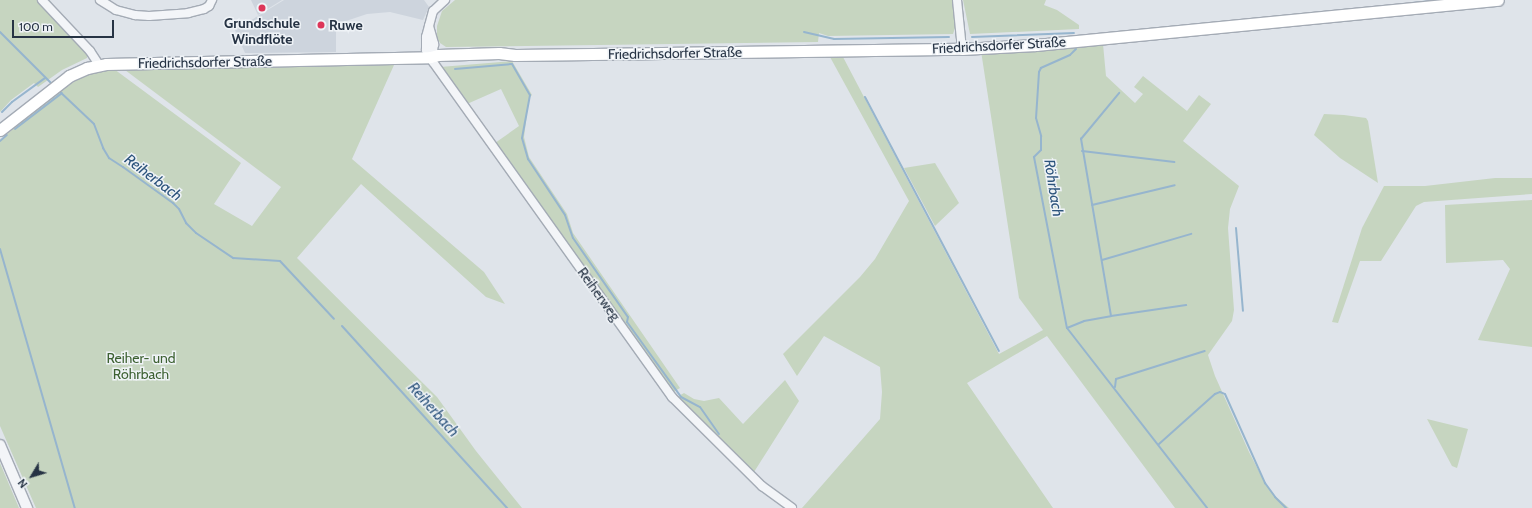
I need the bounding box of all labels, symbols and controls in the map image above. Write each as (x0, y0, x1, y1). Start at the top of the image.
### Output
marker: Grundschule Windflöte (257, 3, 267, 13)
scale bar (14, 12, 116, 38)
place label: Grundschule Windflöte (224, 15, 300, 48)
place label: Ruwe (329, 17, 363, 33)
text: 100 m (19, 19, 53, 34)
marker: Ruwe (316, 20, 326, 30)
street label: Friedrichsdorfer Straße (932, 33, 1066, 57)
street label: Friedrichsdorfer Straße (608, 43, 742, 63)
street label: Friedrichsdorfer Straße (138, 52, 272, 72)
water label: Reiherbach (121, 151, 185, 205)
water label: Röhrbach (1040, 158, 1066, 218)
street label: Reiherweg (574, 264, 624, 324)
park label: Reiher- und Röhrbach (106, 350, 176, 382)
water label: Reiherbach (404, 379, 462, 441)
north arrow (12, 456, 52, 496)
text: N (15, 476, 30, 491)

